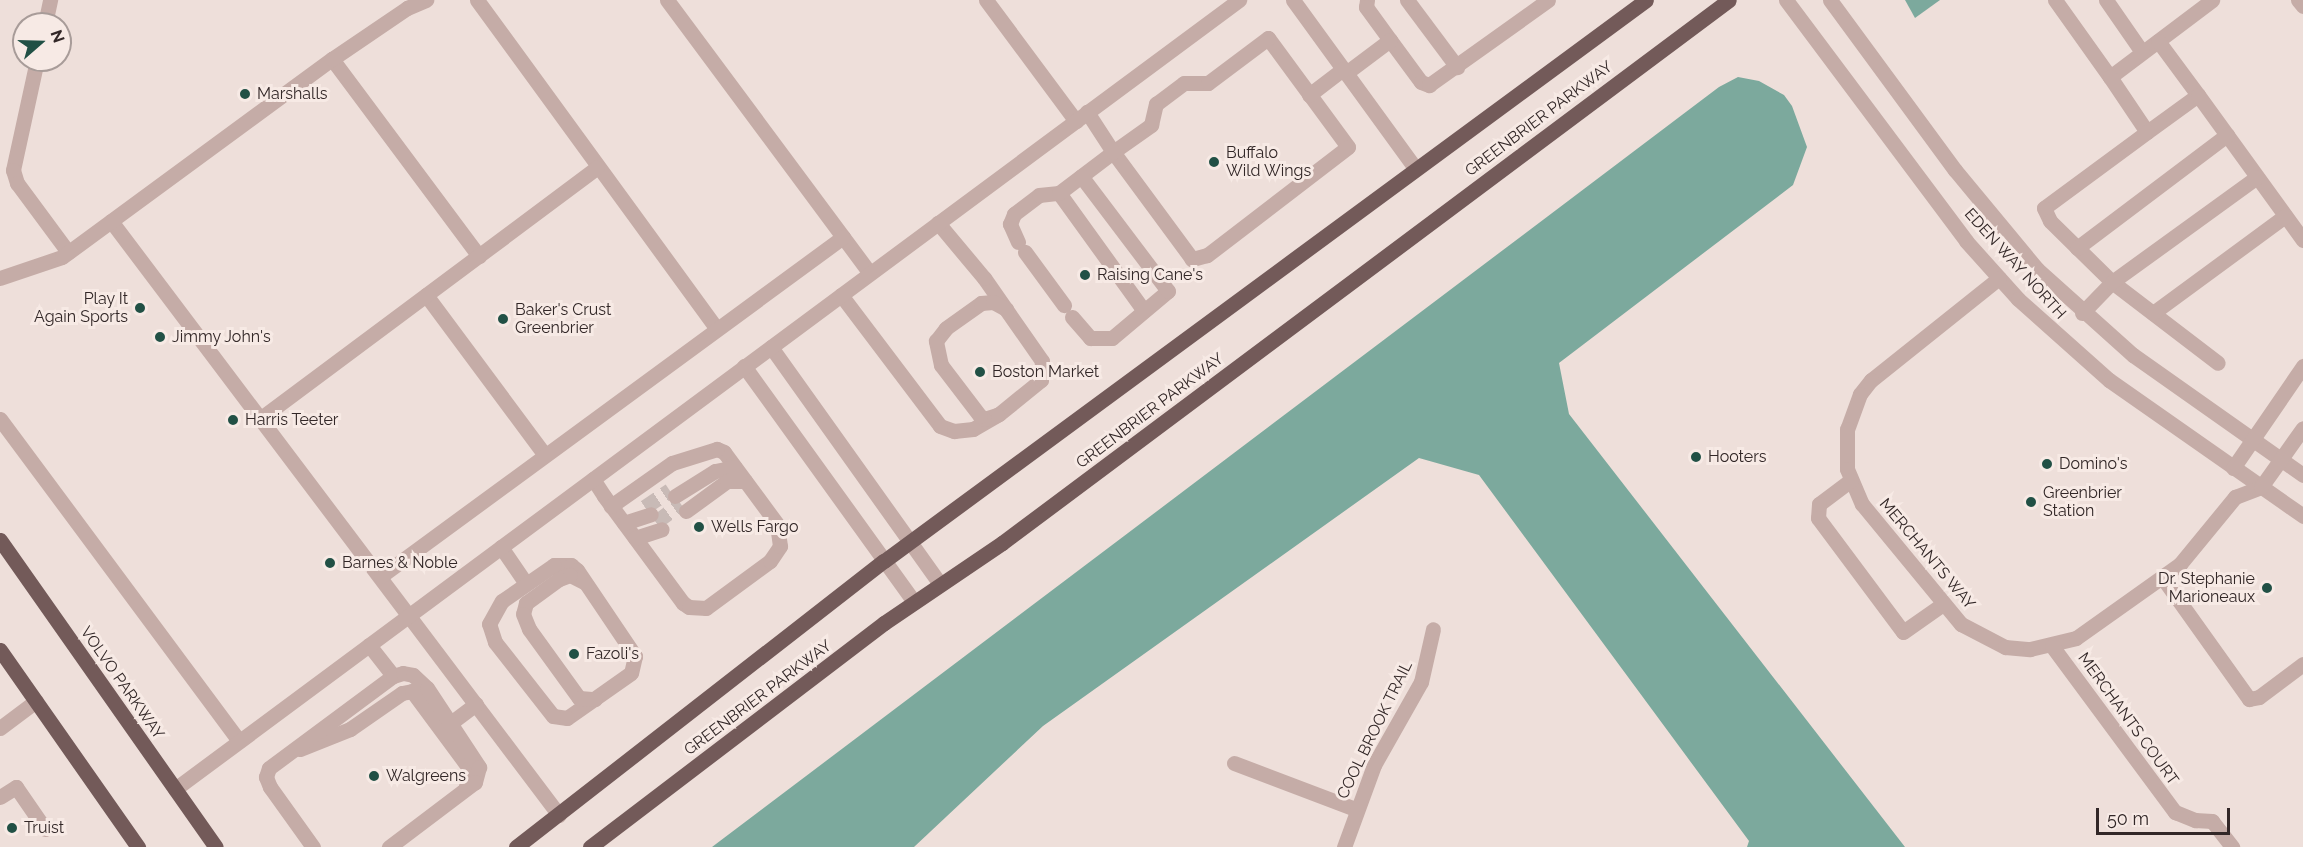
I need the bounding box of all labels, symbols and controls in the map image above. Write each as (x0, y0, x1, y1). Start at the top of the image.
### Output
north arrow (12, 12, 72, 72)
text: N (46, 27, 69, 45)
street label: GREENBRIER PARKWAY (1462, 57, 1616, 181)
place label: Marshalls (257, 84, 327, 104)
marker: Marshalls (238, 87, 252, 101)
place label: Buffalo Wild Wings (1226, 143, 1312, 181)
marker: Buffalo Wild Wings (1207, 155, 1221, 169)
street label: EDEN WAY NORTH (1960, 204, 2070, 324)
place label: Raising Cane's (1097, 265, 1203, 285)
marker: Raising Cane's (1078, 268, 1092, 282)
place label: Play It Again Sports (34, 289, 128, 327)
place label: Baker's Crust Greenbrier (515, 300, 611, 338)
marker: Play It Again Sports (133, 301, 147, 315)
marker: Baker's Crust Greenbrier (496, 312, 510, 326)
place label: Jimmy John's (172, 327, 271, 347)
marker: Jimmy John's (153, 330, 167, 344)
street label: GREENBRIER PARKWAY (1073, 349, 1227, 473)
place label: Boston Market (992, 362, 1099, 382)
marker: Boston Market (973, 365, 987, 379)
place label: Harris Teeter (245, 410, 339, 430)
marker: Harris Teeter (226, 413, 240, 427)
place label: Hooters (1708, 447, 1767, 467)
marker: Hooters (1689, 450, 1703, 464)
place label: Domino's (2059, 454, 2127, 474)
marker: Domino's (2040, 457, 2054, 471)
place label: Greenbrier Station (2043, 483, 2122, 521)
street label: MERCHANTS WAY (1875, 494, 1979, 614)
marker: Greenbrier Station (2024, 495, 2038, 509)
place label: Wells Fargo (711, 517, 798, 537)
marker: Wells Fargo (692, 520, 706, 534)
place label: Barnes & Noble (342, 553, 458, 573)
marker: Barnes & Noble (323, 556, 337, 570)
place label: Dr. Stephanie Marioneaux (2158, 569, 2255, 607)
marker: Dr. Stephanie Marioneaux (2260, 581, 2274, 595)
street label: VOLVO PARKWAY (76, 623, 168, 743)
street label: GREENBRIER PARKWAY (681, 636, 835, 760)
place label: Fazoli's (586, 644, 639, 664)
marker: Fazoli's (567, 647, 581, 661)
street label: MERCHANTS COURT (2074, 649, 2182, 789)
street label: COOL BROOK TRAIL (1333, 657, 1417, 803)
place label: Walgreens (386, 766, 466, 786)
marker: Walgreens (367, 769, 381, 783)
scale bar (2099, 796, 2232, 834)
text: 50 m (2107, 808, 2149, 829)
place label: Truist (24, 818, 64, 838)
marker: Truist (5, 821, 19, 835)

